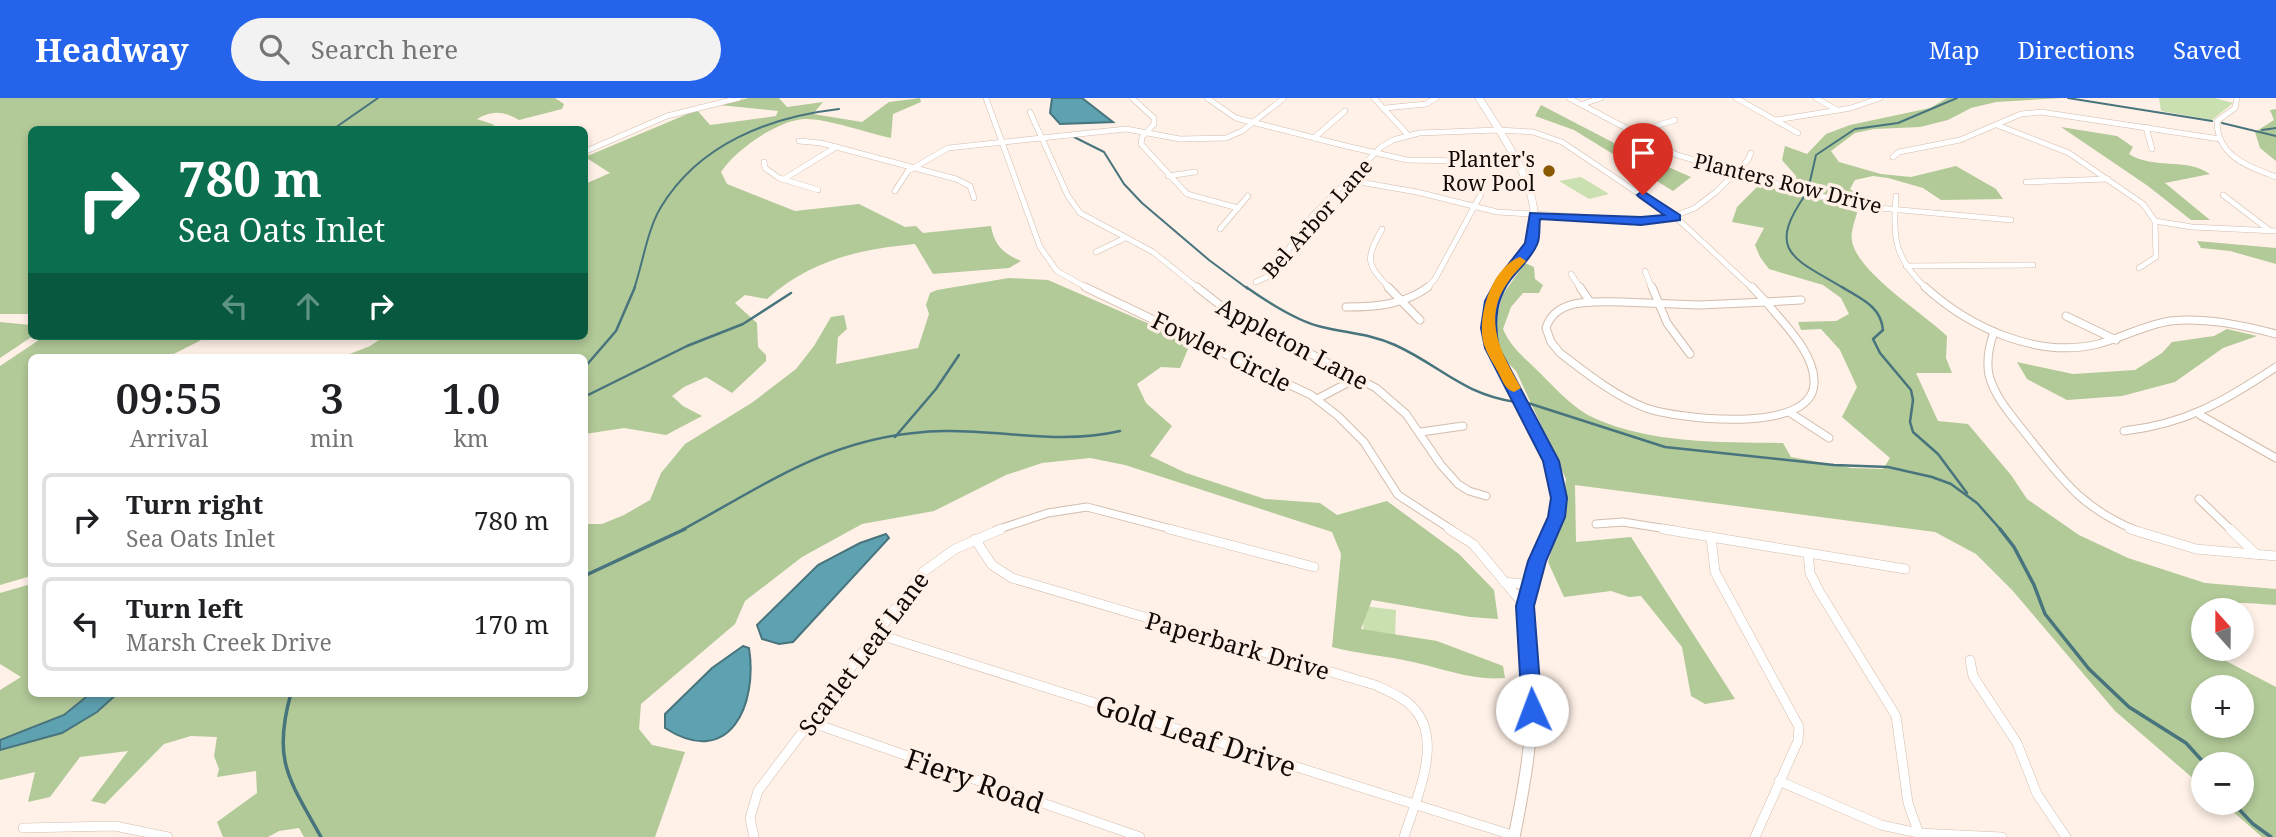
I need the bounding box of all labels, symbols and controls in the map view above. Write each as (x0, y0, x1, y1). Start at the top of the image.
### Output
search box (231, 18, 721, 81)
text: Headway (35, 27, 189, 72)
icon: search (255, 30, 293, 68)
text: Search here (311, 31, 458, 67)
text: Map (1929, 33, 1980, 66)
text: Directions (2018, 33, 2135, 66)
text: Saved (2173, 33, 2241, 66)
pin (1613, 123, 1673, 195)
icon: arrive (1624, 134, 1662, 172)
text: 780 m (178, 145, 322, 211)
place label: Planter's Row Pool (1442, 145, 1535, 197)
street label: Planters Row Drive (1691, 146, 1885, 220)
street label: Bel Arbor Lane (1256, 152, 1378, 284)
icon: right (63, 154, 154, 245)
marker: Planter's Row Pool (1541, 163, 1557, 179)
text: Sea Oats Inlet (178, 208, 385, 251)
icon: left (216, 287, 254, 325)
icon: ahead (289, 287, 327, 325)
icon: right (362, 287, 400, 325)
street label: Appleton Lane (1211, 289, 1375, 397)
street label: Fowler Circle (1147, 303, 1297, 399)
text: 09:55 (116, 369, 223, 426)
text: 3 (320, 369, 344, 426)
text: 1.0 (442, 369, 500, 426)
text: Arrival (130, 422, 208, 454)
text: min (310, 422, 354, 454)
text: km (453, 422, 489, 454)
text: Turn right (126, 486, 263, 522)
icon: right (67, 501, 105, 539)
text: 780 m (474, 502, 549, 538)
text: Sea Oats Inlet (126, 522, 275, 554)
street label: Scarlet Leaf Lane (790, 564, 936, 742)
text: Turn left (126, 590, 243, 626)
north arrow (2191, 598, 2254, 662)
map controls (2191, 598, 2254, 815)
street label: Paperbark Drive (1142, 603, 1334, 687)
icon: left (67, 605, 105, 643)
text: 170 m (474, 606, 549, 642)
text: Marsh Creek Drive (126, 626, 332, 658)
position arrow (1495, 673, 1569, 747)
button: + (2191, 675, 2254, 738)
street label: Gold Leaf Drive (1091, 685, 1301, 785)
street label: Fiery Road (901, 739, 1049, 821)
button: − (2191, 752, 2254, 815)

